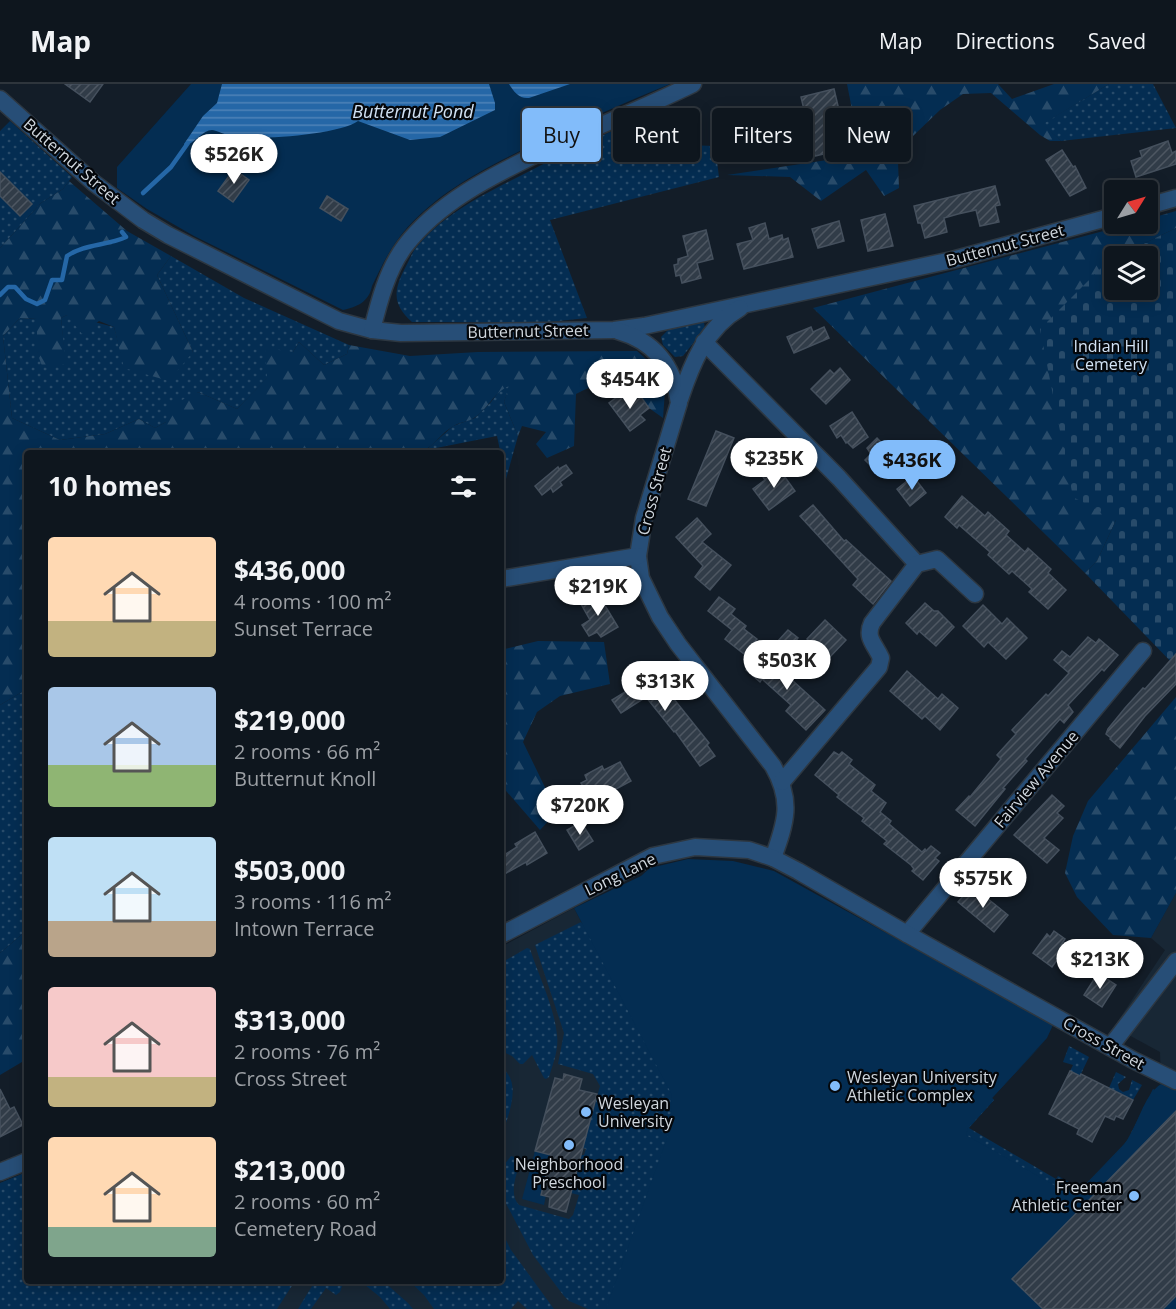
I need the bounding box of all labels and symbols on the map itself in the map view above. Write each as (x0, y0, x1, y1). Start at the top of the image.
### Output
water label: Butternut Pond (352, 99, 474, 123)
street label: Butternut Street (19, 113, 125, 209)
pin: $526K (192, 134, 276, 185)
north arrow (1104, 180, 1158, 234)
street label: Butternut Street (944, 219, 1067, 271)
street label: Butternut Street (467, 319, 589, 343)
park label: Indian Hill Cemetery (1074, 335, 1148, 375)
pin: $454K (588, 359, 672, 410)
pin: $235K (732, 438, 816, 489)
pin: $436K (870, 440, 954, 491)
street label: Cross Street (632, 444, 676, 537)
pin: $219K (556, 566, 640, 617)
pin: $503K (745, 640, 829, 691)
pin: $313K (623, 661, 707, 712)
street label: Fairview Avenue (989, 726, 1083, 832)
pin: $720K (538, 785, 622, 836)
street label: Long Lane (581, 847, 659, 901)
pin: $575K (941, 858, 1025, 909)
pin: $213K (1058, 939, 1142, 990)
street label: Cross Street (1059, 1011, 1149, 1075)
place label: Wesleyan University Athletic Complex (847, 1066, 998, 1106)
marker: Wesleyan University Athletic Complex (828, 1079, 842, 1093)
place label: Wesleyan University (598, 1092, 673, 1132)
marker: Wesleyan University (579, 1105, 593, 1119)
marker: Neighborhood Preschool (562, 1138, 576, 1152)
place label: Neighborhood Preschool (515, 1153, 623, 1193)
place label: Freeman Athletic Center (1012, 1176, 1122, 1216)
marker: Freeman Athletic Center (1127, 1189, 1141, 1203)

